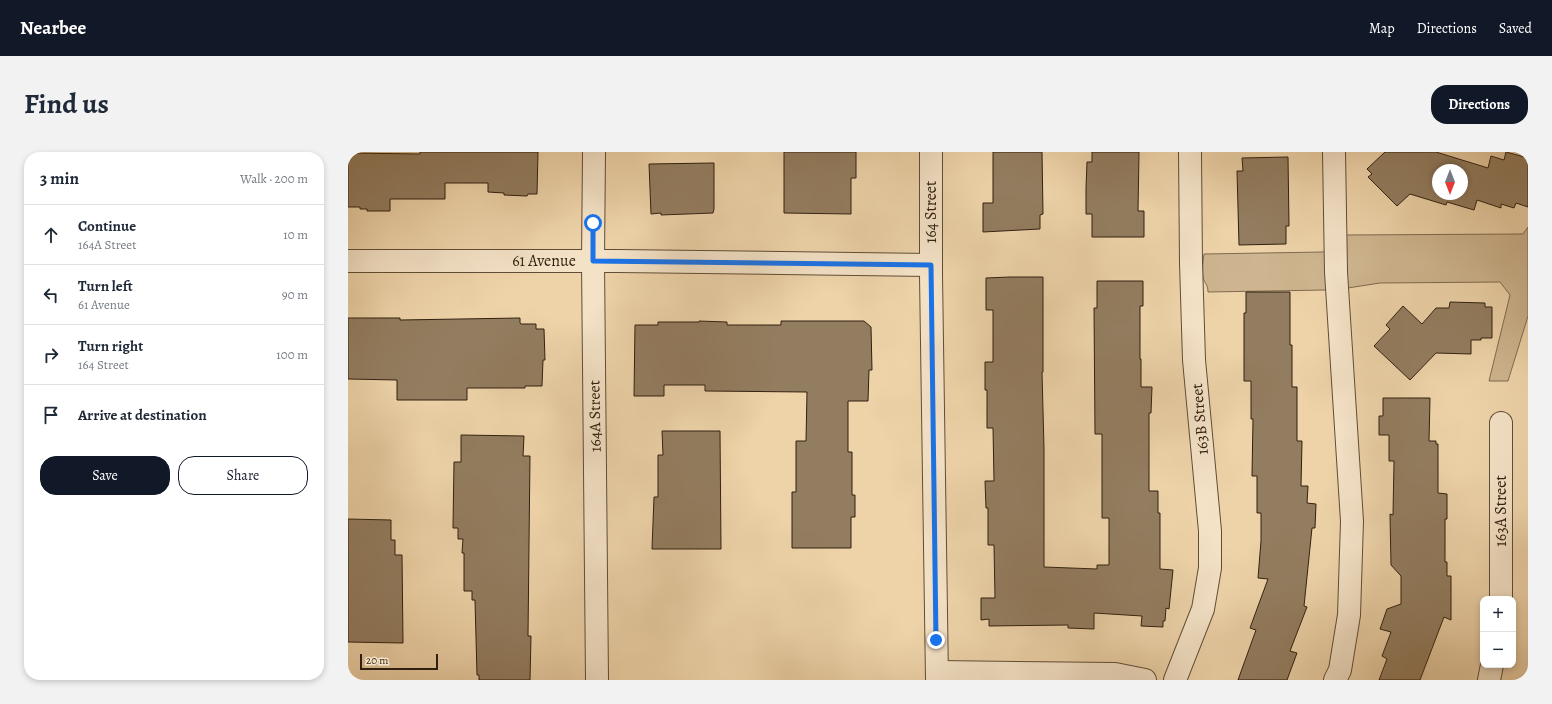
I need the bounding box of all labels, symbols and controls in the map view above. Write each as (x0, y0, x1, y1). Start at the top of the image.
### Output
text: Nearbee (20, 15, 86, 41)
text: Map (1369, 19, 1395, 38)
text: Directions (1417, 19, 1477, 38)
text: Saved (1499, 19, 1532, 38)
text: Find us (24, 85, 109, 123)
button: Directions (1431, 85, 1528, 124)
north arrow (1432, 164, 1468, 200)
text: 3 min (40, 167, 79, 190)
text: Walk · 200 m (240, 170, 308, 187)
street label: 164 Street (920, 181, 942, 243)
route start (584, 214, 602, 232)
text: Continue (78, 216, 136, 236)
icon: ahead (40, 224, 62, 246)
text: 10 m (283, 226, 308, 243)
text: 164A Street (78, 236, 136, 253)
street label: 61 Avenue (512, 250, 576, 272)
text: Turn left (78, 276, 133, 296)
icon: left (40, 284, 62, 306)
text: 90 m (282, 286, 308, 303)
text: 61 Avenue (78, 296, 130, 313)
text: Turn right (78, 336, 143, 356)
icon: right (40, 344, 62, 366)
text: 100 m (276, 346, 308, 363)
text: 164 Street (78, 356, 129, 373)
street label: 164A Street (583, 380, 607, 452)
street label: 163B Street (1186, 382, 1214, 456)
icon: arrive (40, 404, 62, 426)
text: Arrive at destination (78, 405, 207, 425)
button: Save (40, 456, 170, 495)
button: Share (178, 456, 308, 495)
street label: 163A Street (1490, 475, 1512, 547)
map controls (1480, 596, 1516, 668)
button: + (1480, 596, 1516, 632)
route end (927, 631, 945, 649)
button: − (1480, 632, 1516, 668)
scale bar (360, 652, 438, 671)
text: 20 m (366, 653, 388, 668)

